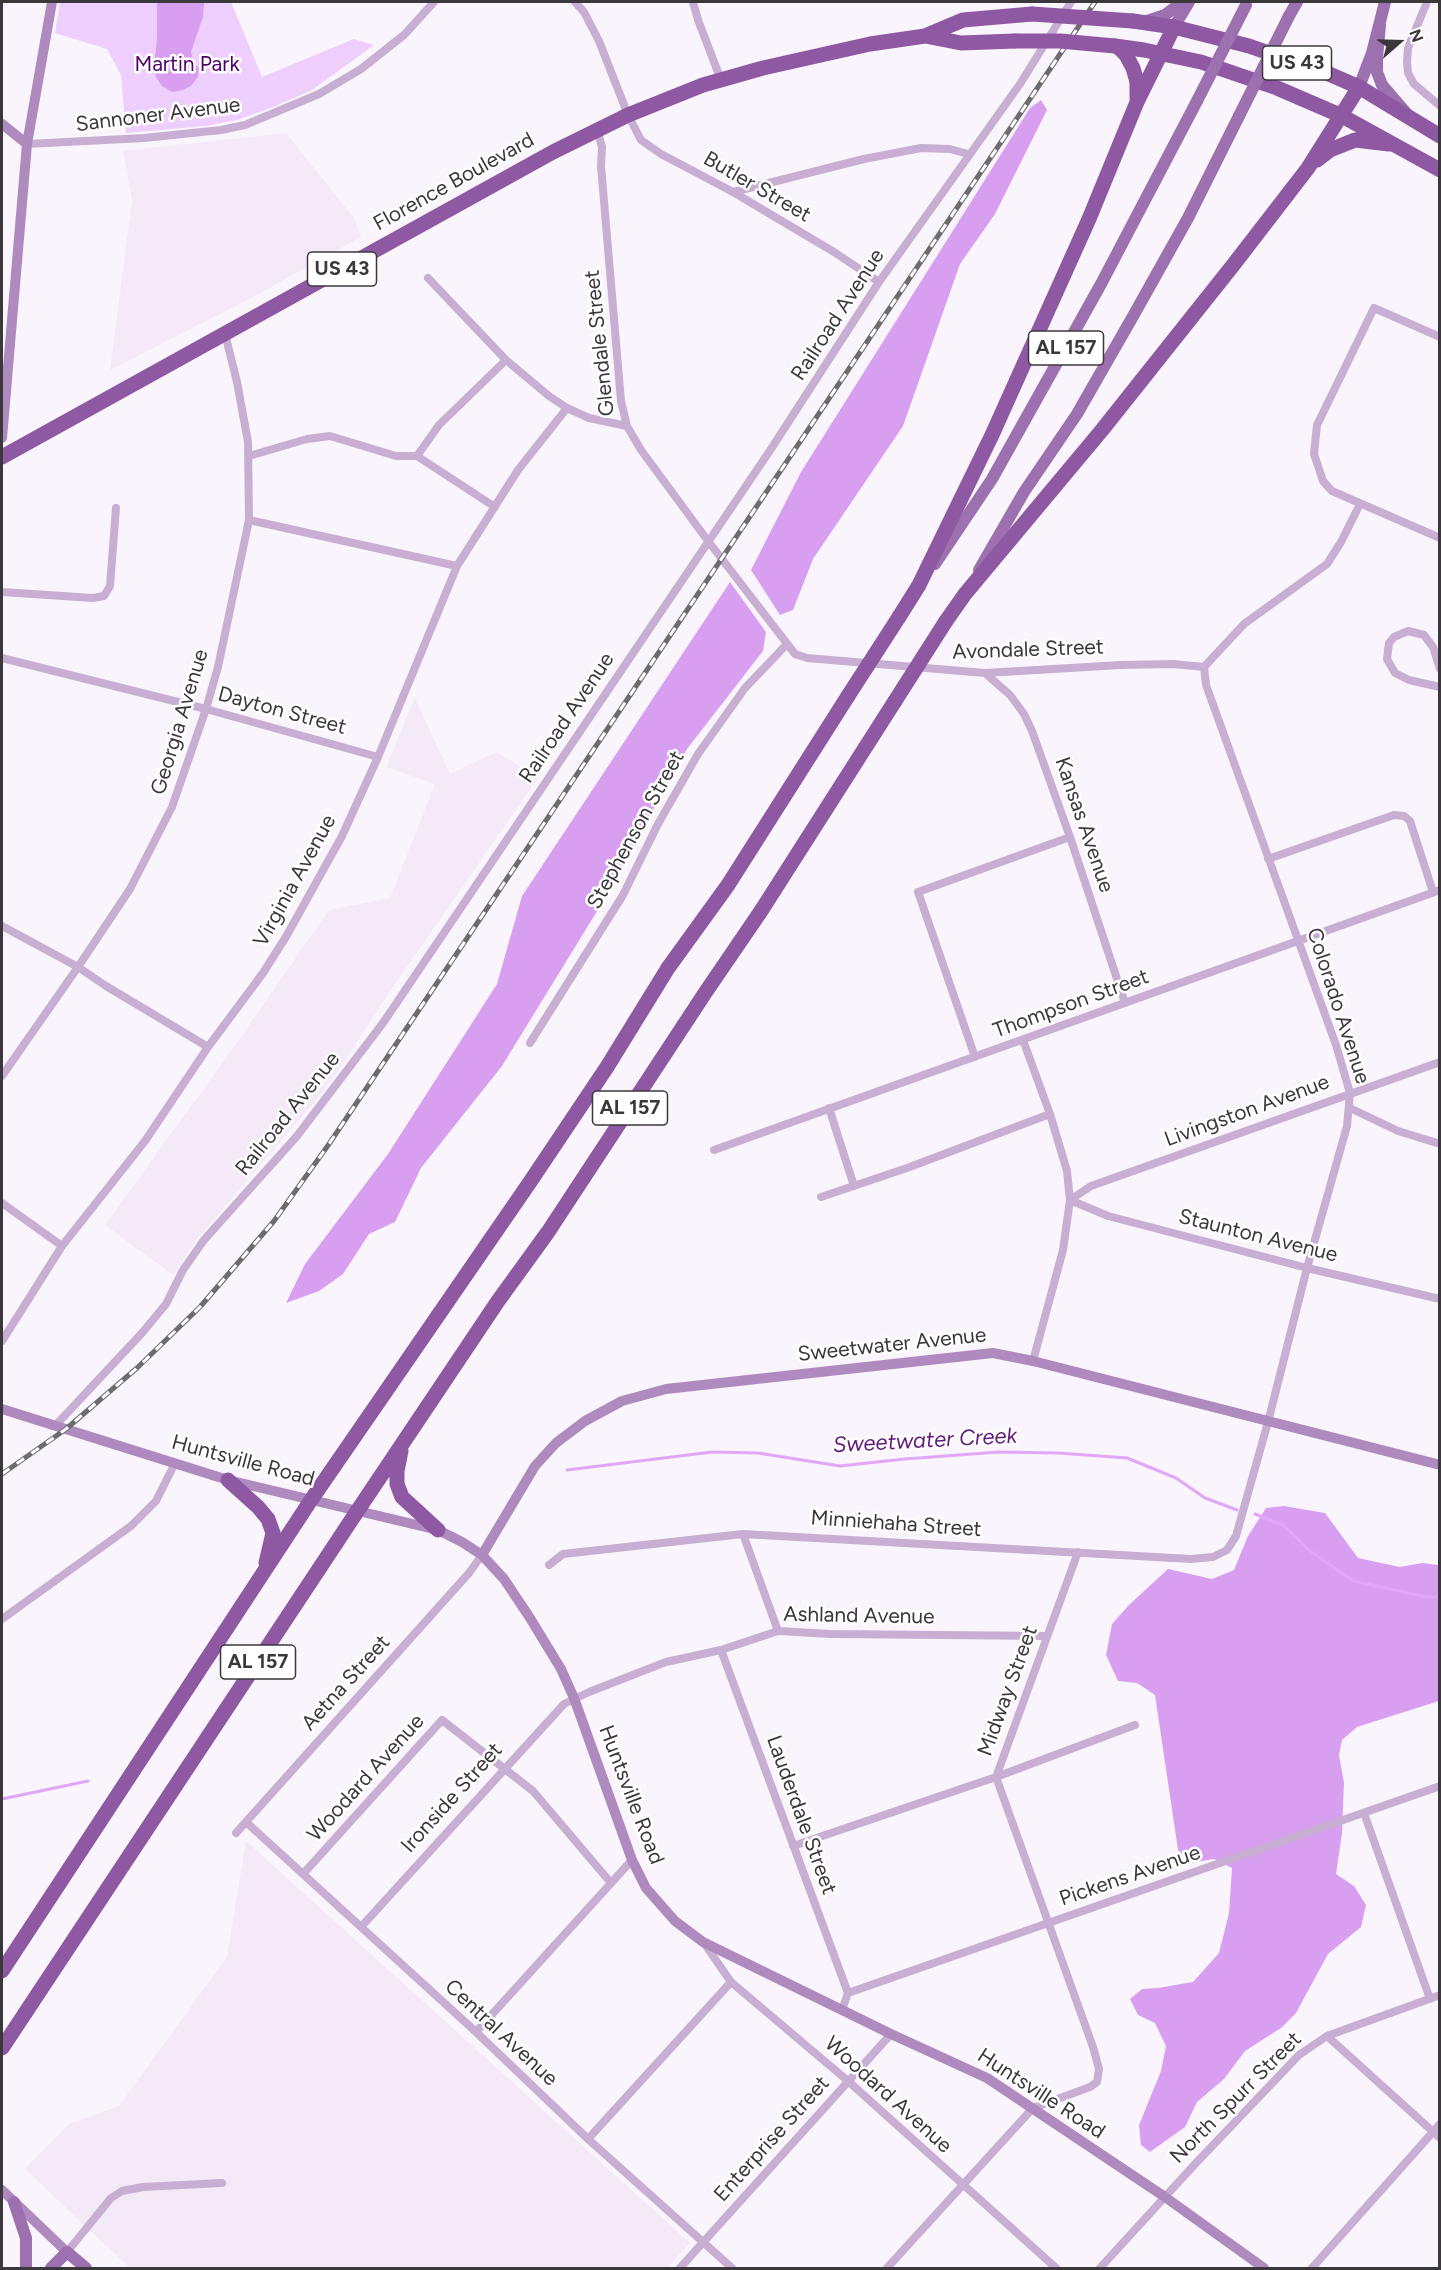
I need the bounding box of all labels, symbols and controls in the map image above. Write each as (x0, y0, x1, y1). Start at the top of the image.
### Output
north arrow (1369, 12, 1429, 72)
text: N (1405, 27, 1427, 45)
road number: US 43 (1262, 46, 1332, 80)
park label: Martin Park (134, 52, 240, 78)
street label: Sannoner Avenue (74, 92, 242, 138)
street label: Florence Boulevard (369, 127, 539, 237)
street label: Butler Street (699, 146, 815, 228)
street label: Railroad Avenue (786, 244, 890, 386)
road number: US 43 (308, 252, 376, 286)
street label: Glendale Street (580, 269, 620, 417)
road number: AL 157 (1028, 331, 1104, 365)
street label: Avondale Street (952, 635, 1104, 665)
street label: Georgia Avenue (146, 646, 214, 798)
street label: Railroad Avenue (514, 648, 620, 788)
street label: Dayton Street (215, 682, 349, 740)
street label: Stephenson Street (582, 746, 690, 914)
street label: Kansas Avenue (1049, 754, 1119, 896)
street label: Virginia Avenue (248, 811, 342, 951)
street label: Colorado Avenue (1301, 925, 1375, 1087)
street label: Thompson Street (990, 964, 1152, 1044)
street label: Railroad Avenue (230, 1047, 346, 1181)
street label: Livingston Avenue (1161, 1070, 1333, 1152)
road number: AL 157 (592, 1091, 668, 1125)
street label: Staunton Avenue (1176, 1204, 1340, 1268)
street label: Sweetwater Avenue (796, 1323, 988, 1367)
water label: Sweetwater Creek (832, 1423, 1018, 1459)
street label: Huntsville Road (169, 1430, 317, 1492)
street label: Minniehaha Street (810, 1505, 982, 1543)
street label: Ashland Avenue (783, 1602, 935, 1630)
street label: Midway Street (973, 1622, 1043, 1760)
street label: Aetna Street (297, 1630, 395, 1736)
road number: AL 157 (220, 1645, 296, 1679)
street label: Woodard Avenue (302, 1709, 430, 1847)
street label: Huntsville Road (593, 1722, 669, 1868)
street label: Lauderdale Street (761, 1732, 841, 1898)
street label: Ironside Street (396, 1738, 508, 1858)
street label: Pickens Avenue (1056, 1840, 1204, 1912)
street label: Central Avenue (439, 1974, 563, 2092)
street label: North Spurr Street (1165, 2027, 1307, 2169)
street label: Woodard Avenue (819, 2031, 957, 2159)
street label: Huntsville Road (973, 2043, 1109, 2145)
street label: Enterprise Street (709, 2071, 835, 2207)

